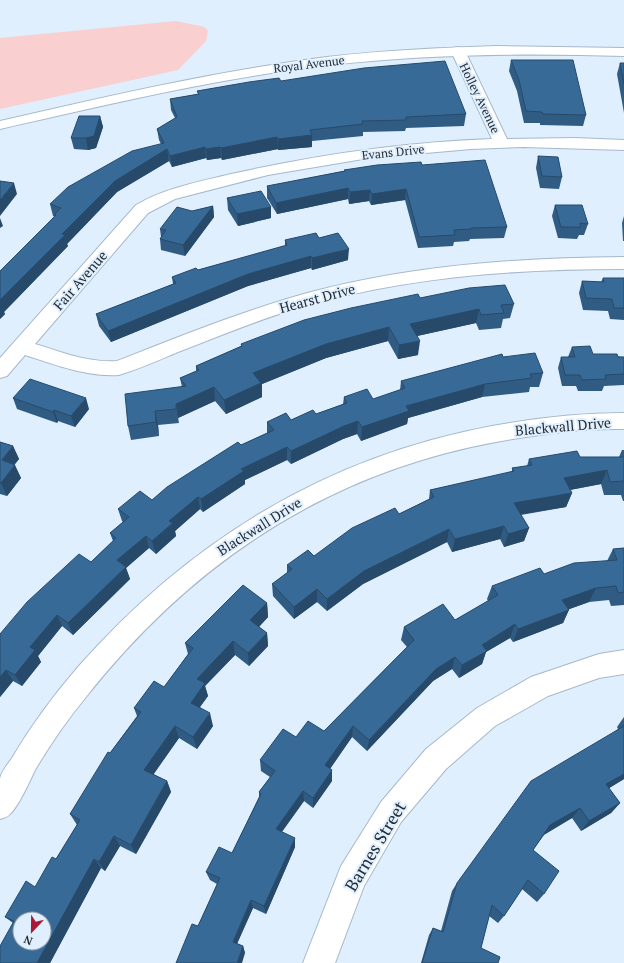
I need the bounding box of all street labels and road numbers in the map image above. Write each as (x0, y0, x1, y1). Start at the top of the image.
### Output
street label: Royal Avenue (273, 52, 345, 76)
street label: Holley Avenue (457, 60, 503, 136)
street label: Evans Drive (361, 141, 425, 163)
street label: Fair Avenue (49, 246, 111, 314)
street label: Hearst Drive (277, 279, 357, 317)
street label: Blackwall Drive (514, 412, 612, 440)
street label: Blackwall Drive (213, 492, 305, 560)
street label: Barnes Street (339, 796, 411, 895)

